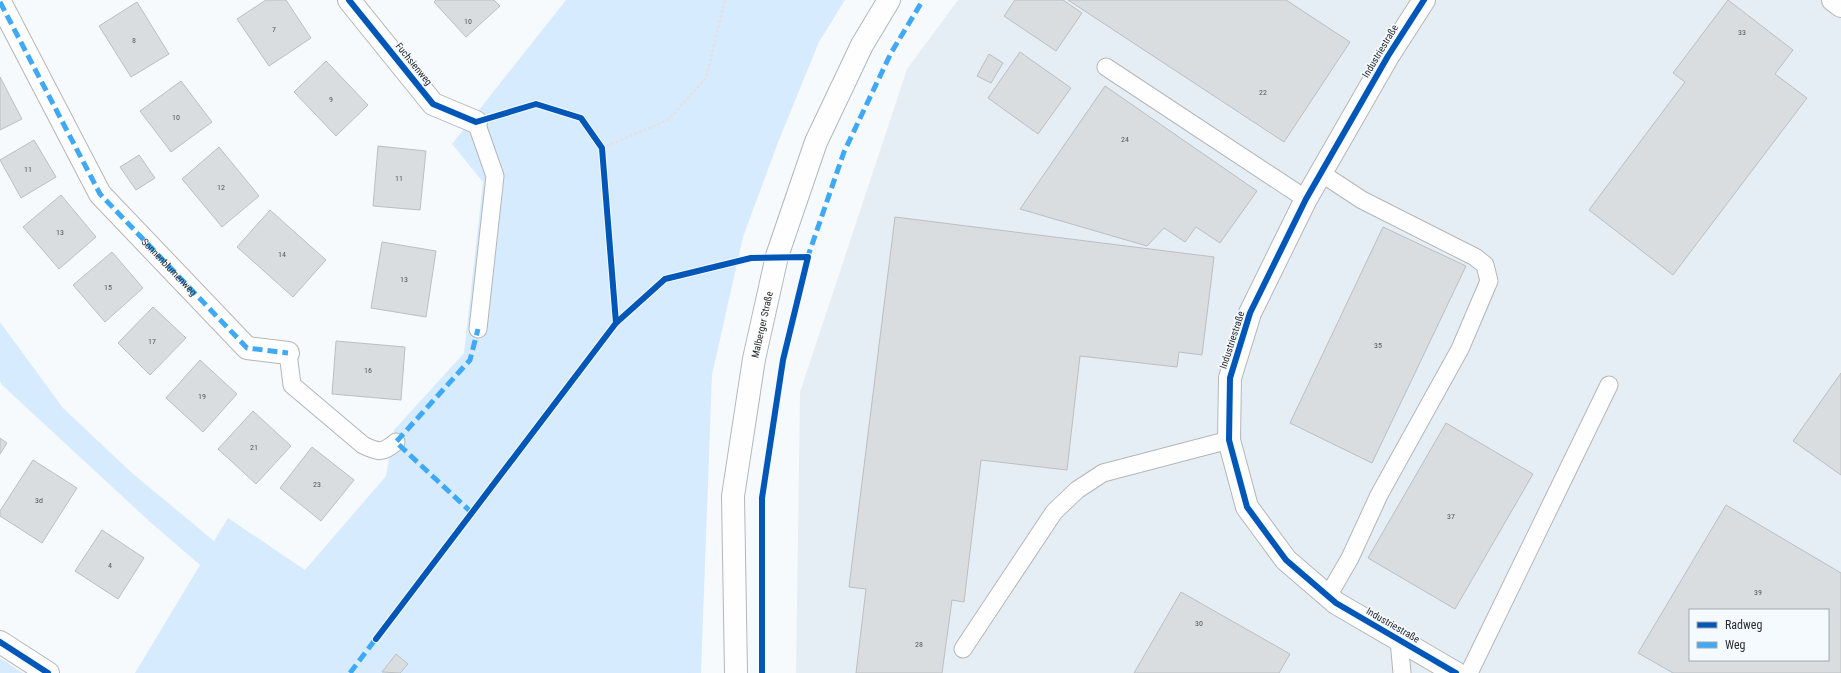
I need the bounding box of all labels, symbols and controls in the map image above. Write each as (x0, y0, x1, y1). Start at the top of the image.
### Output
house number: 10 (464, 17, 472, 26)
street label: Industriestraße (1360, 22, 1400, 79)
house number: 7 (272, 25, 276, 34)
house number: 33 (1738, 28, 1746, 37)
house number: 8 (132, 36, 136, 45)
street label: Fuchsienweg (394, 41, 435, 88)
house number: 22 (1259, 88, 1267, 97)
house number: 9 (329, 95, 333, 104)
house number: 10 (172, 113, 180, 122)
house number: 24 (1121, 135, 1129, 144)
house number: 11 (24, 165, 32, 174)
house number: 11 (395, 174, 403, 183)
house number: 12 (217, 183, 225, 192)
house number: 13 (56, 228, 64, 237)
street label: Sonnenblumenweg (140, 236, 199, 298)
house number: 14 (278, 250, 286, 259)
house number: 13 (400, 275, 408, 284)
house number: 15 (104, 283, 112, 292)
street label: Malberger Straße (749, 290, 775, 359)
street label: Industriestraße (1218, 310, 1247, 370)
house number: 17 (148, 337, 156, 346)
house number: 35 (1374, 341, 1382, 350)
house number: 16 (364, 366, 372, 375)
house number: 19 (198, 392, 206, 401)
house number: 21 (250, 443, 258, 452)
house number: 23 (313, 480, 321, 489)
house number: 3d (35, 496, 43, 505)
house number: 37 (1447, 512, 1455, 521)
house number: 4 (108, 561, 112, 570)
house number: 39 (1754, 588, 1762, 597)
street label: Industriestraße (1364, 605, 1422, 645)
legend (1689, 609, 1829, 661)
text: Radweg (1725, 618, 1762, 632)
house number: 30 (1195, 619, 1203, 628)
text: Weg (1725, 638, 1746, 652)
house number: 28 (915, 640, 923, 649)

